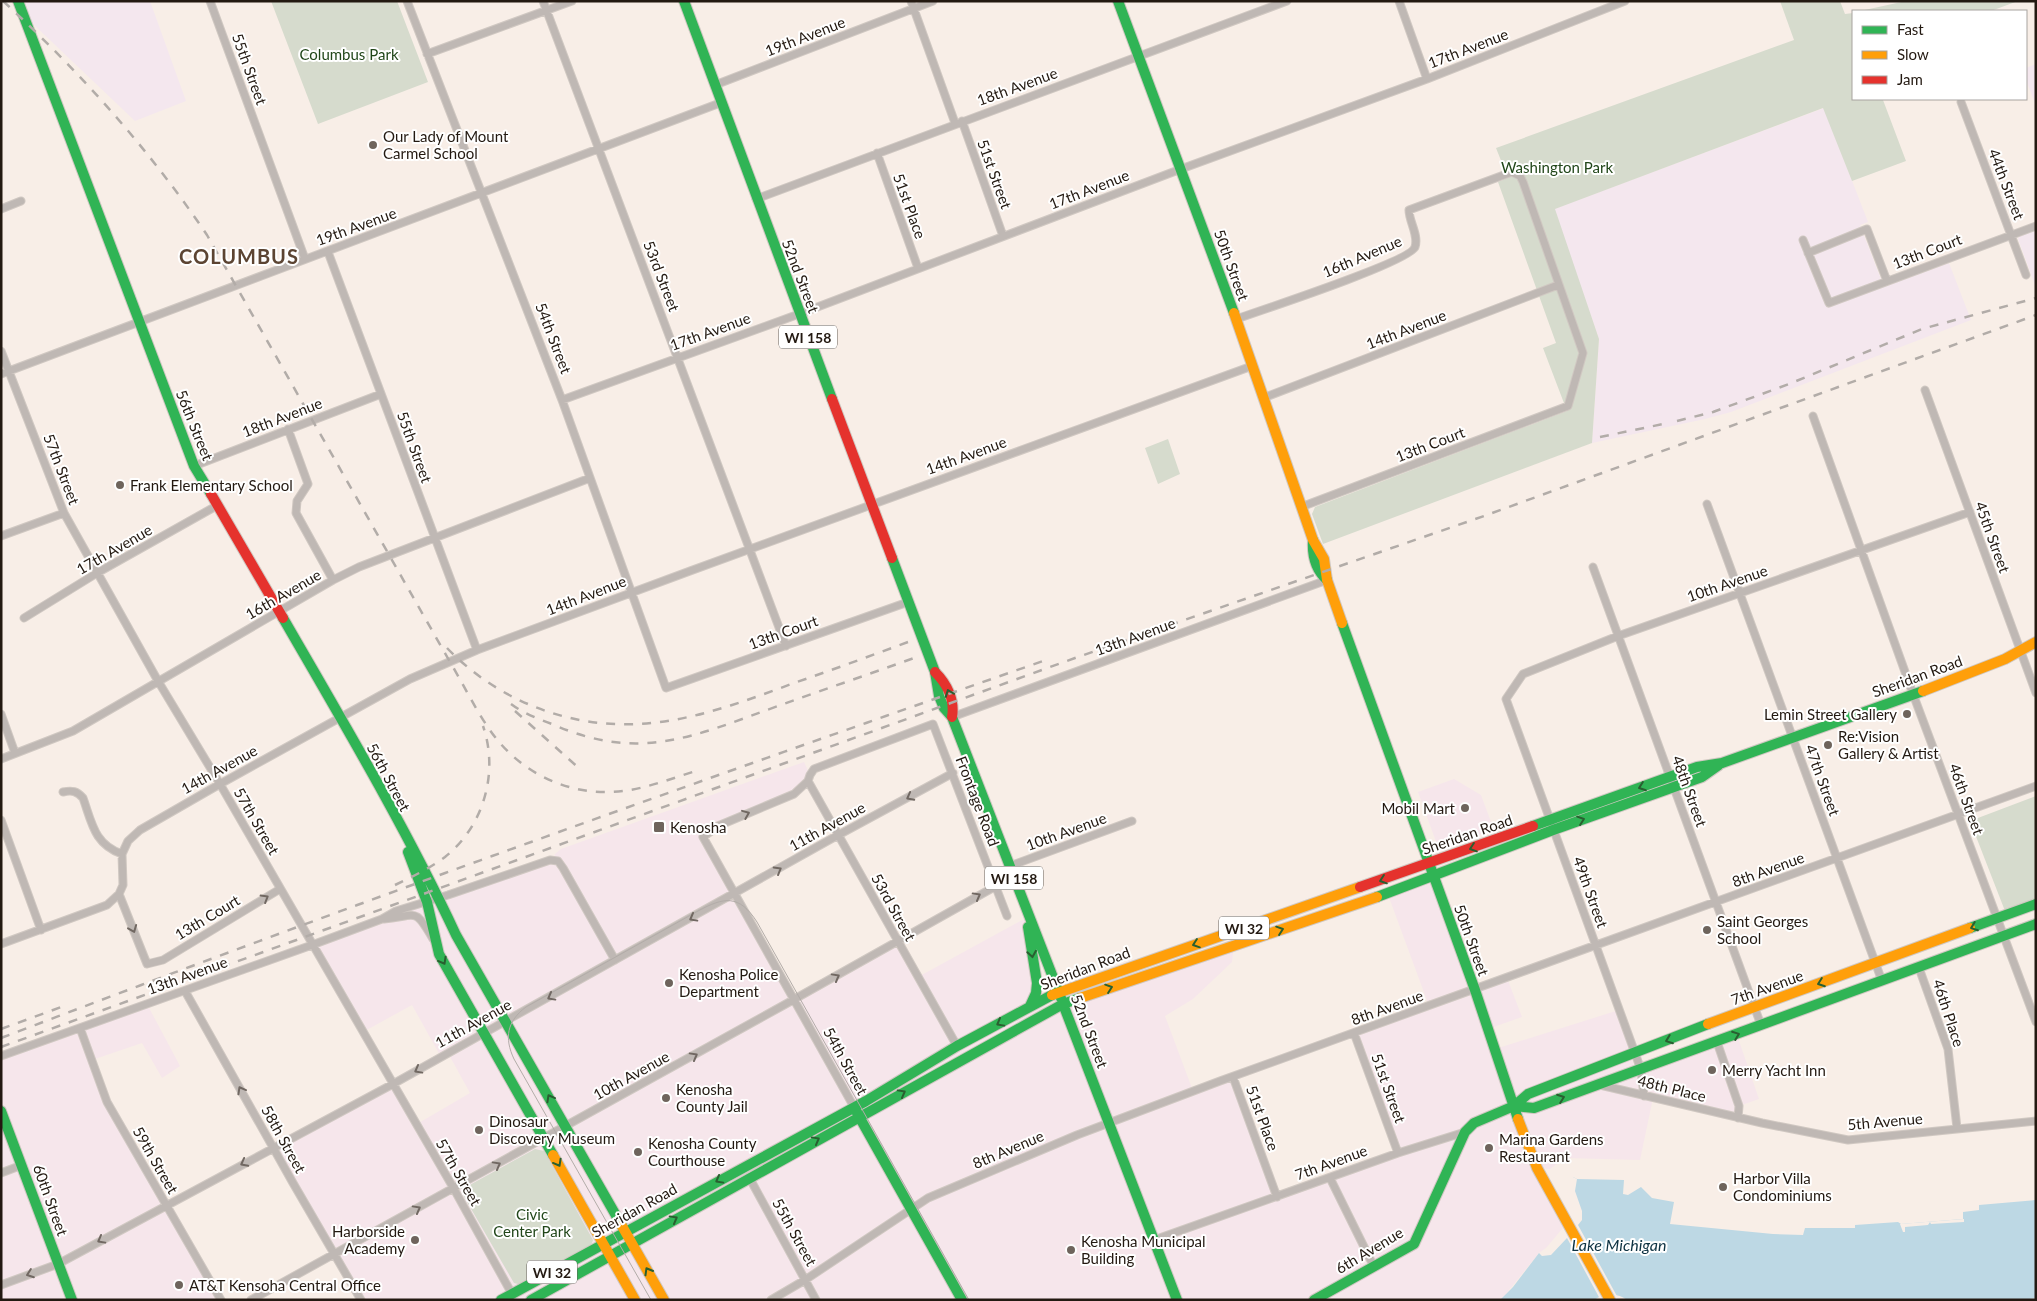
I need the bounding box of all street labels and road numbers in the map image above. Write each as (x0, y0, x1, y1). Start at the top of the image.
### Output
street label: 19th Avenue (762, 12, 848, 59)
street label: 17th Avenue (1425, 24, 1511, 71)
street label: 55th Street (229, 31, 271, 108)
street label: 18th Avenue (974, 63, 1060, 109)
street label: 51st Street (974, 137, 1016, 212)
street label: 44th Street (1985, 146, 2029, 223)
street label: 17th Avenue (1046, 165, 1132, 212)
street label: 51st Place (890, 171, 930, 241)
street label: 19th Avenue (313, 203, 399, 249)
street label: 50th Street (1211, 227, 1253, 304)
street label: 13th Court (1890, 229, 1965, 272)
street label: 16th Avenue (1320, 231, 1404, 281)
street label: 52nd Street (779, 237, 824, 316)
street label: 53rd Street (640, 238, 684, 314)
street label: 54th Street (532, 300, 576, 377)
street label: 14th Avenue (1363, 305, 1449, 352)
street label: 17th Avenue (667, 308, 753, 354)
road number: WI 158 (779, 326, 837, 348)
street label: 56th Street (173, 387, 218, 463)
street label: 18th Avenue (239, 393, 325, 440)
street label: 55th Street (394, 409, 436, 486)
street label: 13th Court (1393, 422, 1468, 465)
street label: 57th Street (40, 431, 84, 508)
street label: 14th Avenue (923, 432, 1009, 478)
street label: 45th Street (1972, 499, 2014, 576)
street label: 17th Avenue (73, 520, 155, 578)
street label: 10th Avenue (1684, 561, 1770, 605)
street label: 16th Avenue (242, 565, 324, 623)
street label: 14th Avenue (543, 571, 629, 618)
street label: 13th Court (746, 611, 821, 653)
street label: 13th Avenue (1092, 613, 1178, 659)
street label: Sheridan Road (1869, 651, 1965, 701)
street label: 56th Street (364, 740, 415, 815)
street label: 14th Avenue (178, 741, 260, 797)
street label: 47th Street (1802, 742, 1844, 819)
street label: Frontage Road (953, 753, 1003, 849)
street label: 48th Street (1669, 753, 1711, 830)
street label: 46th Street (1946, 761, 1988, 838)
street label: 57th Street (231, 784, 284, 858)
street label: 11th Avenue (786, 798, 868, 854)
street label: 10th Avenue (1023, 808, 1109, 854)
street label: Sheridan Road (1419, 810, 1515, 858)
street label: 8th Avenue (1729, 848, 1807, 890)
street label: 49th Street (1570, 854, 1612, 931)
road number: WI 158 (985, 866, 1043, 890)
street label: 53rd Street (868, 870, 920, 944)
street label: 13th Court (171, 890, 243, 943)
street label: 50th Street (1451, 902, 1493, 979)
road number: WI 32 (1219, 916, 1269, 940)
street label: Sheridan Road (1038, 943, 1132, 993)
street label: 13th Avenue (144, 952, 230, 998)
street label: 7th Avenue (1728, 966, 1806, 1008)
street label: 46th Place (1930, 977, 1968, 1049)
street label: 8th Avenue (1348, 986, 1426, 1028)
street label: 52nd Street (1068, 992, 1113, 1071)
street label: 11th Avenue (432, 995, 514, 1051)
street label: 54th Street (820, 1024, 872, 1098)
street label: 10th Avenue (590, 1047, 672, 1103)
street label: 51st Street (1368, 1051, 1410, 1126)
street label: 48th Place (1636, 1071, 1708, 1105)
street label: 51st Place (1243, 1083, 1283, 1153)
street label: 58th Street (258, 1102, 310, 1176)
street label: 5th Avenue (1847, 1109, 1923, 1133)
street label: 59th Street (130, 1123, 183, 1197)
street label: 8th Avenue (970, 1126, 1046, 1172)
street label: 57th Street (433, 1135, 486, 1209)
street label: 7th Avenue (1292, 1141, 1370, 1183)
street label: 60th Street (30, 1162, 72, 1239)
street label: Sheridan Road (588, 1179, 680, 1241)
street label: 55th Street (769, 1195, 821, 1269)
street label: 6th Avenue (1332, 1223, 1406, 1277)
road number: WI 32 (527, 1260, 577, 1284)

